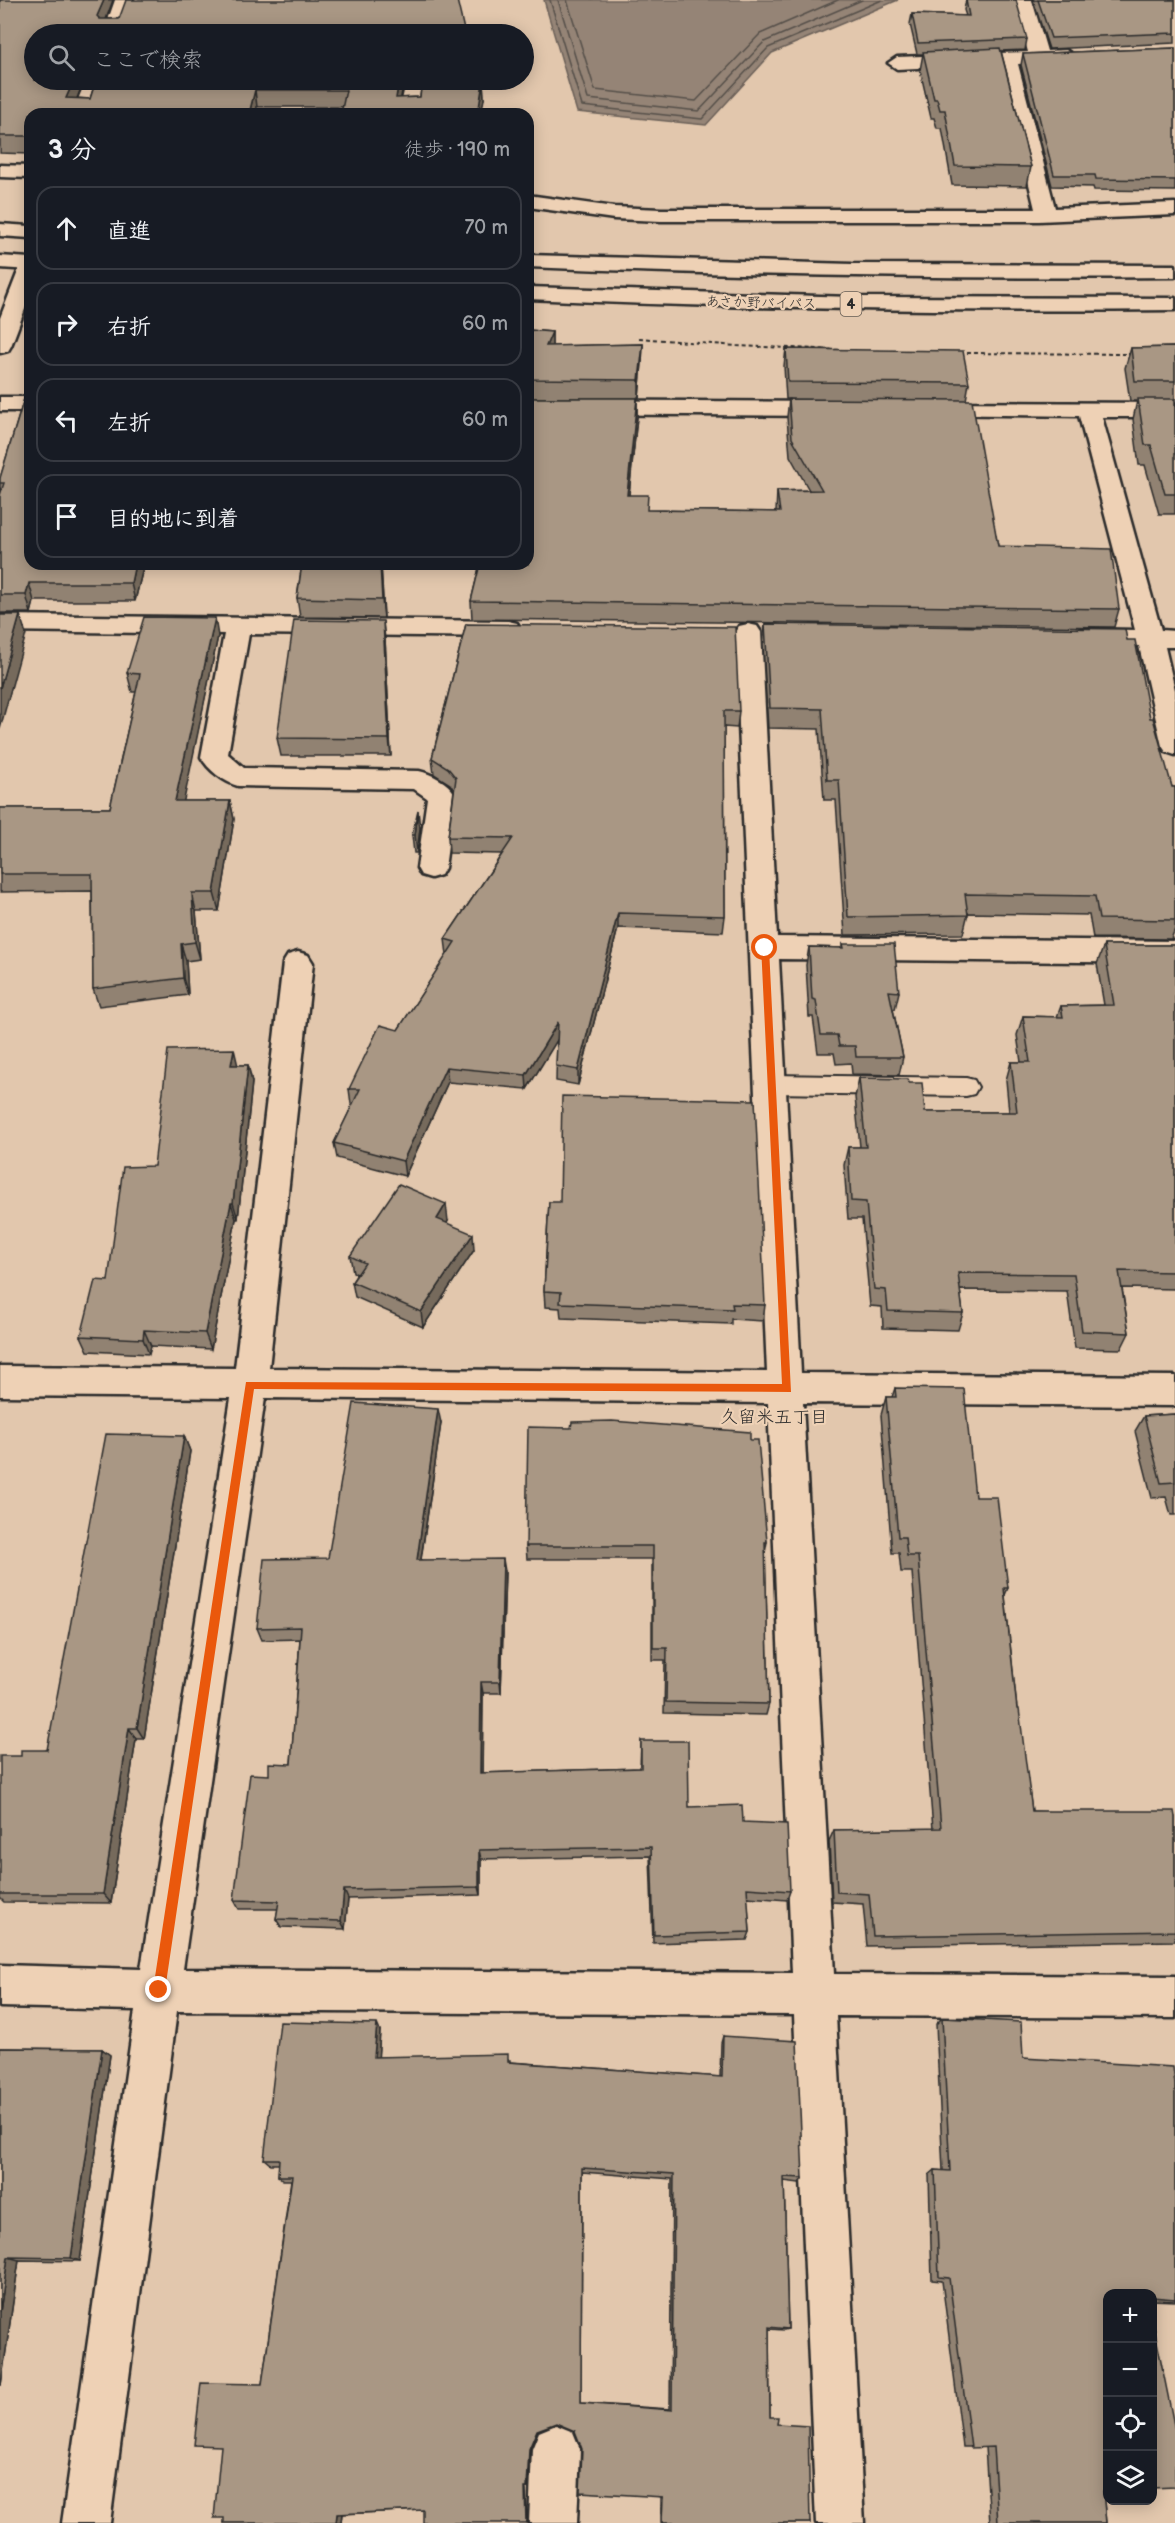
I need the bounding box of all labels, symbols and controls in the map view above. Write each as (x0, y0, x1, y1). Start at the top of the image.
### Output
search box (24, 24, 534, 90)
icon: search (45, 41, 78, 74)
text: ここで検索 (93, 47, 203, 74)
text: 3 分 (48, 135, 96, 166)
text: 徒歩 · 190 m (404, 138, 510, 162)
icon: ahead (50, 212, 83, 245)
text: 70 m (464, 216, 508, 240)
text: 直進 (107, 218, 151, 245)
road number: 4 (840, 292, 862, 316)
street label: あさか野バイパス (705, 293, 817, 312)
icon: right (50, 308, 83, 341)
text: 60 m (462, 312, 508, 336)
text: 右折 (107, 314, 151, 341)
icon: left (50, 404, 83, 437)
text: 60 m (462, 408, 508, 432)
text: 左折 (107, 410, 151, 437)
icon: arrive (50, 500, 83, 533)
text: 目的地に到着 (107, 506, 239, 533)
route start (751, 934, 777, 960)
district label: 久留米五丁目 (720, 1407, 828, 1428)
route end (145, 1976, 171, 2002)
map controls (1103, 2289, 1157, 2505)
button: + (1103, 2289, 1157, 2343)
button: − (1103, 2343, 1157, 2397)
button: locate (1103, 2397, 1157, 2451)
button: layers (1103, 2451, 1157, 2505)

